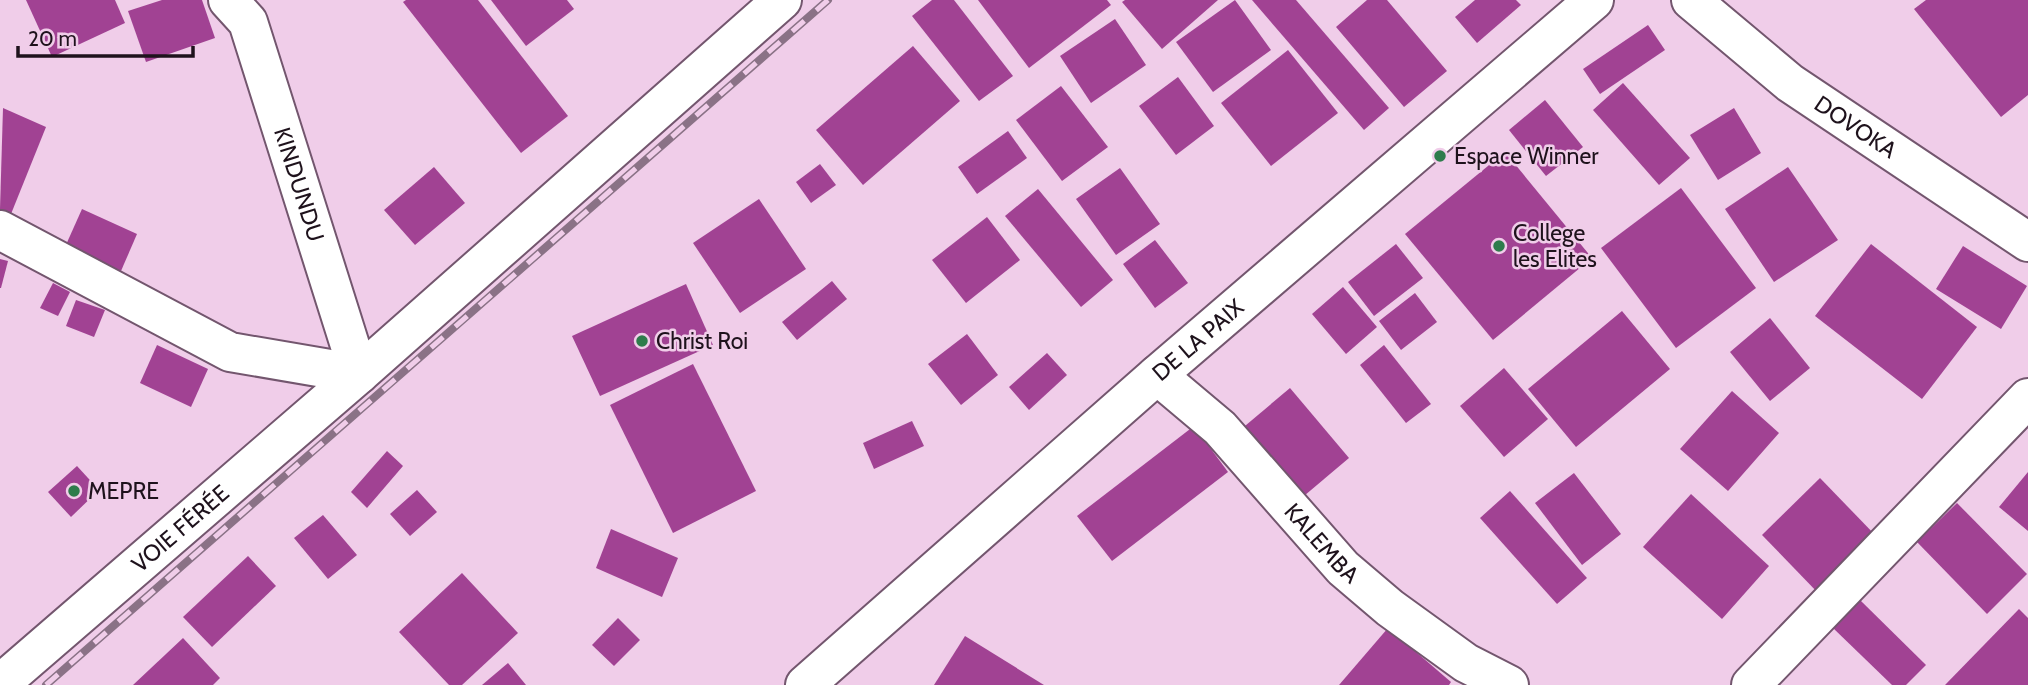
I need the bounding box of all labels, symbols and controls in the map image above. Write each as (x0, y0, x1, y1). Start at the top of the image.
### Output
scale bar (18, 14, 192, 58)
text: 20 m (28, 26, 77, 51)
street label: DOVOKA (1809, 89, 1902, 164)
street label: KINDUNDU (268, 124, 330, 245)
place label: Espace Winner (1454, 142, 1599, 170)
marker: Espace Winner (1432, 148, 1448, 164)
place label: College les Elites (1513, 219, 1597, 273)
marker: College les Elites (1491, 238, 1507, 254)
street label: DE LA PAIX (1147, 293, 1250, 387)
place label: Christ Roi (656, 327, 748, 355)
marker: Christ Roi (634, 333, 650, 349)
place label: MEPRE (88, 477, 159, 505)
street label: VOIE FÉRÉE (126, 479, 234, 578)
marker: MEPRE (66, 483, 82, 499)
street label: KALEMBA (1279, 497, 1364, 589)

